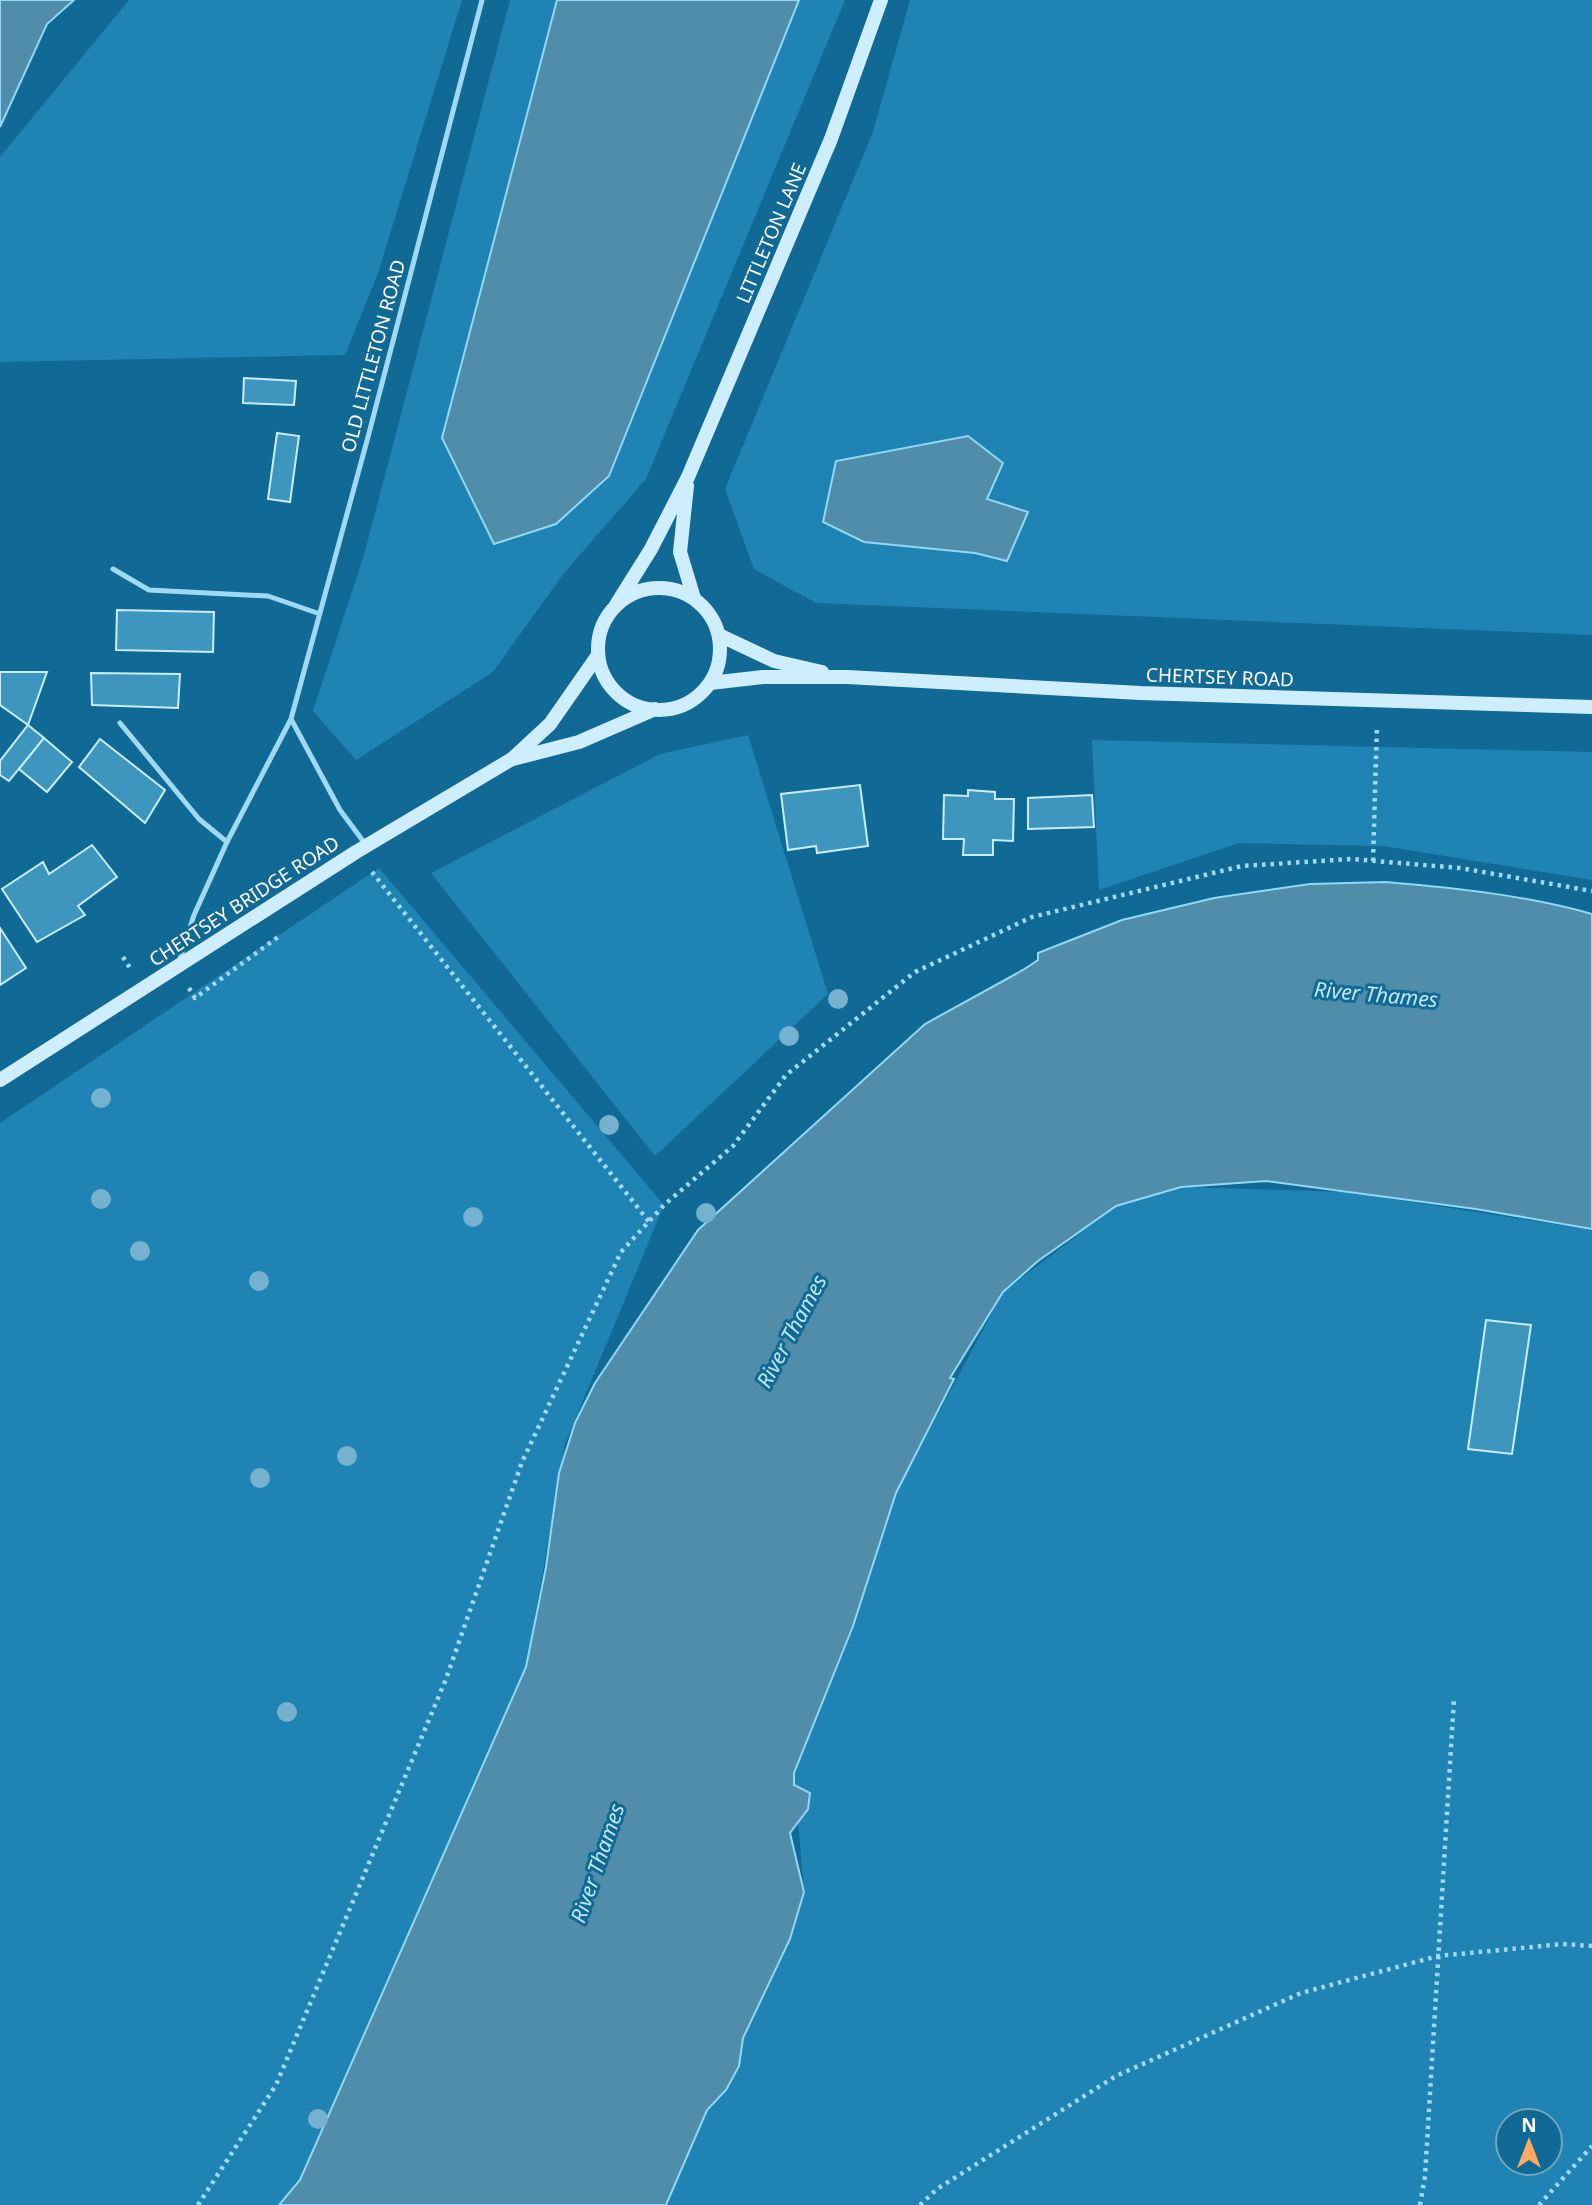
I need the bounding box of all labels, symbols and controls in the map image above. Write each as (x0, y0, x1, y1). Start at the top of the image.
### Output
street label: LITTLETON LANE (730, 159, 812, 307)
street label: OLD LITTLETON ROAD (335, 257, 411, 455)
street label: CHERTSEY ROAD (1146, 661, 1294, 693)
street label: CHERTSEY BRIDGE ROAD (144, 830, 344, 972)
water label: River Thames (1313, 975, 1439, 1013)
water label: River Thames (750, 1270, 832, 1392)
water label: River Thames (564, 1800, 630, 1926)
north arrow (1494, 2107, 1564, 2177)
text: N (1521, 2112, 1537, 2138)

